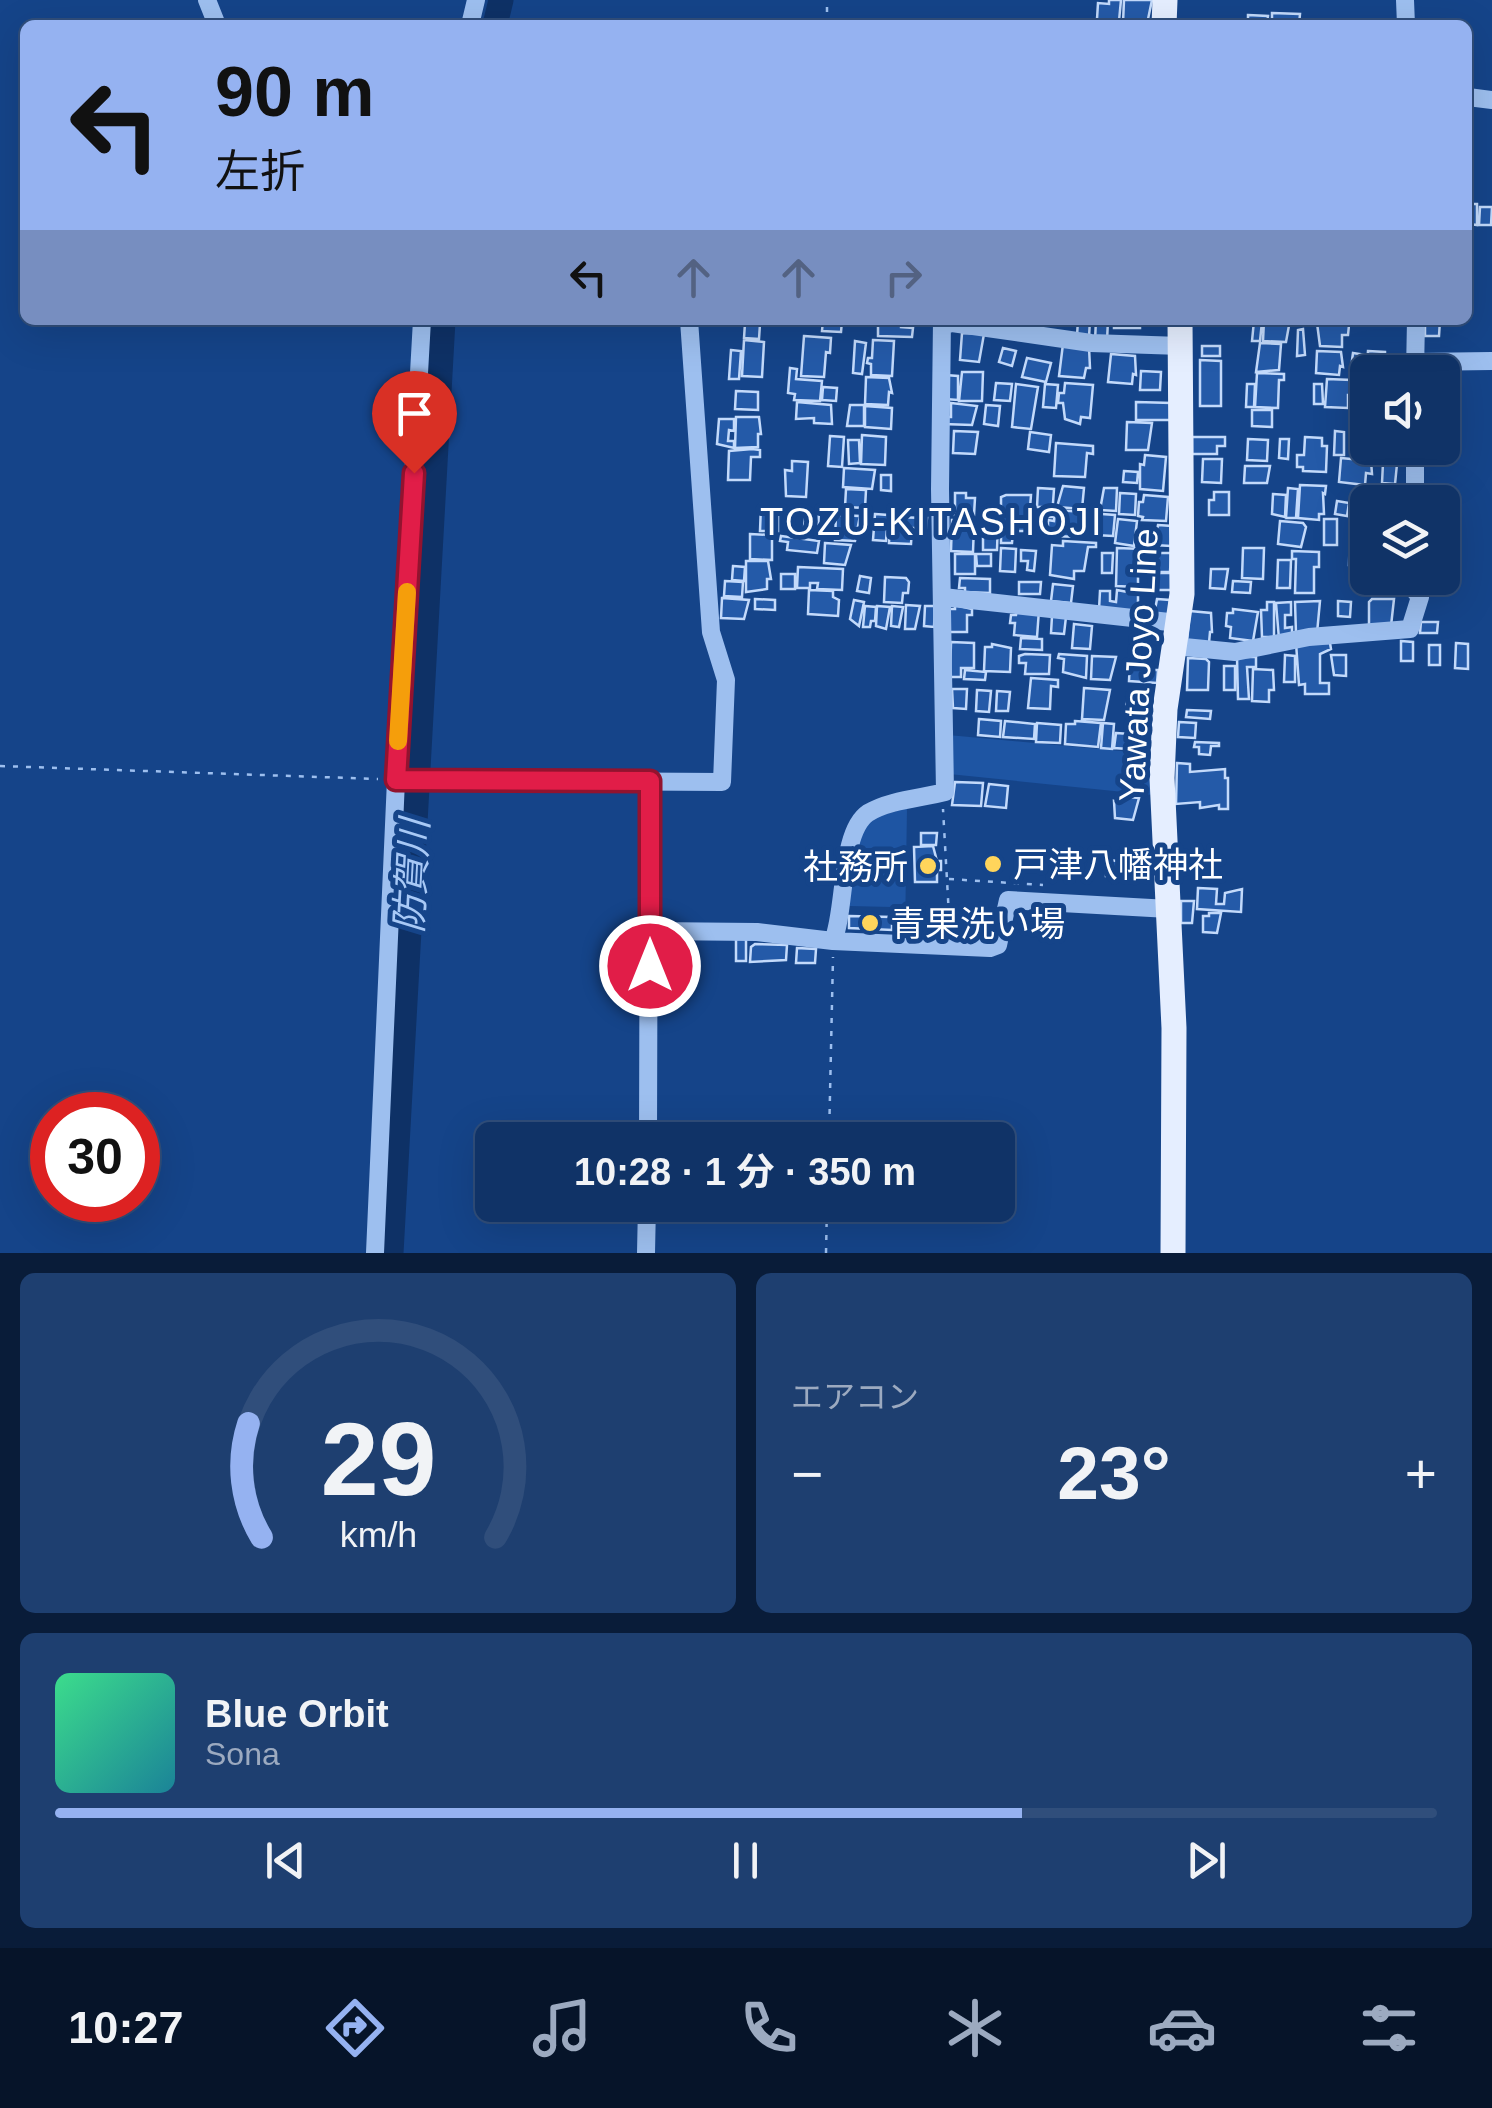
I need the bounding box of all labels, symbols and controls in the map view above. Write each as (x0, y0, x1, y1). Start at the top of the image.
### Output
text: 90 m (215, 53, 375, 131)
icon: left (50, 60, 180, 190)
text: 左折 (215, 146, 305, 197)
icon: left (561, 250, 616, 305)
icon: ahead (666, 250, 721, 305)
icon: ahead (771, 250, 826, 305)
icon: right (876, 250, 931, 305)
map controls (1350, 355, 1460, 595)
button: sound (1350, 355, 1460, 465)
pin (372, 371, 457, 474)
icon: arrive (387, 386, 442, 441)
button: layers (1350, 485, 1460, 595)
district label: TOZU-KITASHOJI (760, 501, 1104, 543)
street label: Yawata Joyo Line (1111, 527, 1165, 803)
water label: 防賀川 (388, 814, 436, 934)
place label: 戸津八幡神社 (1013, 845, 1223, 884)
place label: 社務所 (803, 847, 908, 886)
marker: 戸津八幡神社 (982, 853, 1004, 875)
marker: 社務所 (917, 855, 939, 877)
place label: 青果洗い場 (890, 904, 1065, 943)
marker: 青果洗い場 (859, 912, 881, 934)
position arrow (598, 914, 702, 1018)
speed limit sign: 30 (30, 1092, 160, 1222)
text: 10:28 · 1 分 · 350 m (574, 1151, 916, 1193)
text: エアコン (791, 1379, 919, 1415)
text: 29 (320, 1401, 436, 1517)
text: 23° (1057, 1431, 1171, 1515)
text: − (791, 1443, 823, 1505)
text: + (1405, 1443, 1437, 1505)
text: km/h (339, 1515, 417, 1555)
text: Blue Orbit (205, 1693, 389, 1735)
text: Sona (205, 1736, 280, 1772)
icon: previous (258, 1833, 313, 1888)
icon: pause (718, 1833, 773, 1888)
icon: next (1179, 1833, 1234, 1888)
icon: directions (320, 1993, 390, 2063)
icon: music (527, 1993, 597, 2063)
icon: phone (734, 1993, 804, 2063)
icon: climate (940, 1993, 1010, 2063)
icon: car (1147, 1993, 1217, 2063)
icon: filters (1354, 1993, 1424, 2063)
text: 10:27 (68, 2002, 183, 2053)

